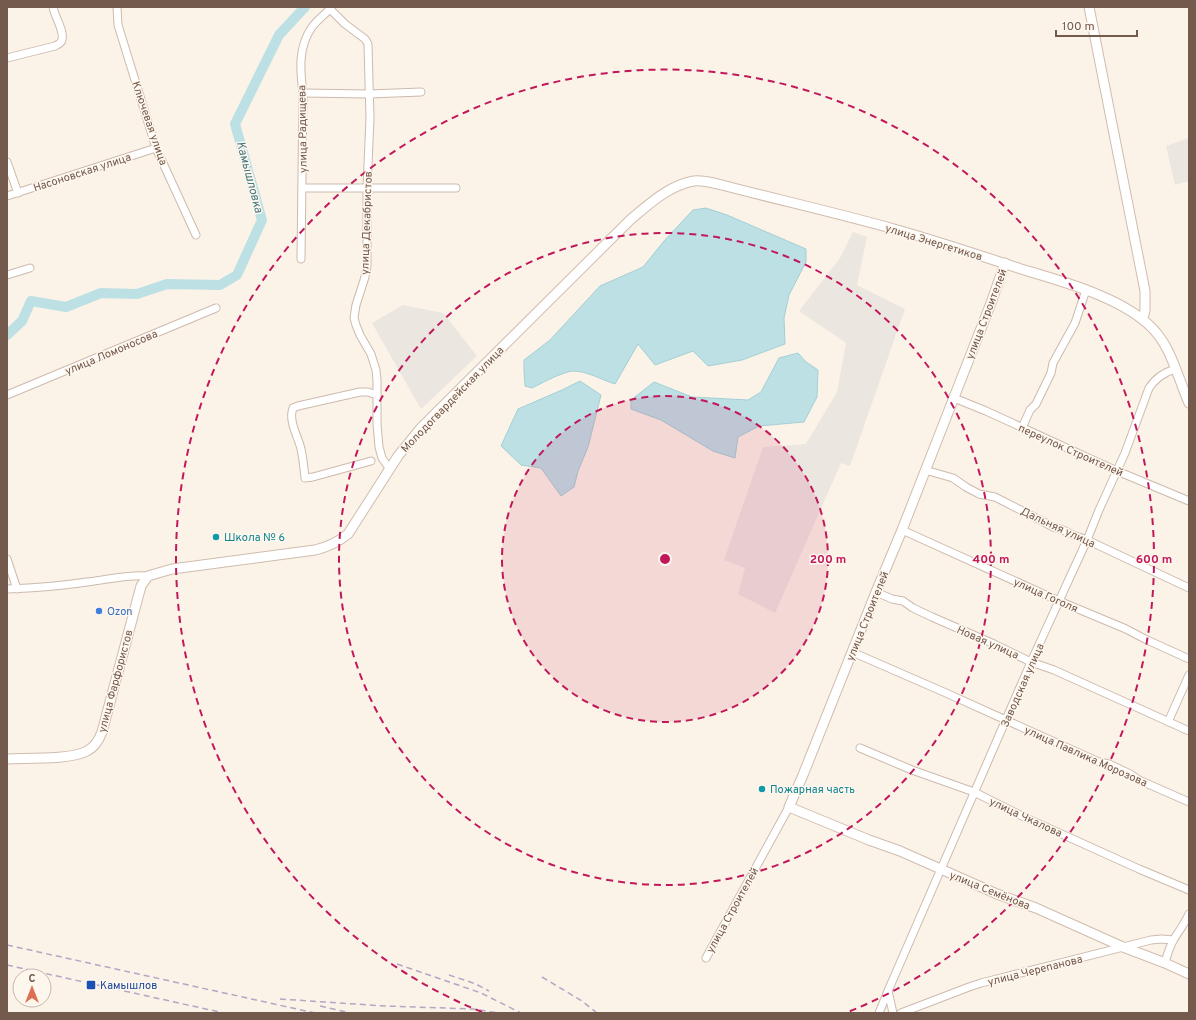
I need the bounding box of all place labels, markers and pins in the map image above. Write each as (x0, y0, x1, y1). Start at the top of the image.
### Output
place label: Школа № 6 (224, 531, 285, 545)
marker: Школа № 6 (211, 532, 221, 542)
centre of rings (658, 552, 672, 566)
place label: Ozon (107, 605, 133, 619)
marker: Ozon (94, 606, 104, 616)
place label: Пожарная часть (770, 783, 855, 797)
marker: Пожарная часть (757, 784, 767, 794)
marker: Камышлов (85, 979, 97, 991)
place label: Камышлов (100, 979, 157, 993)

